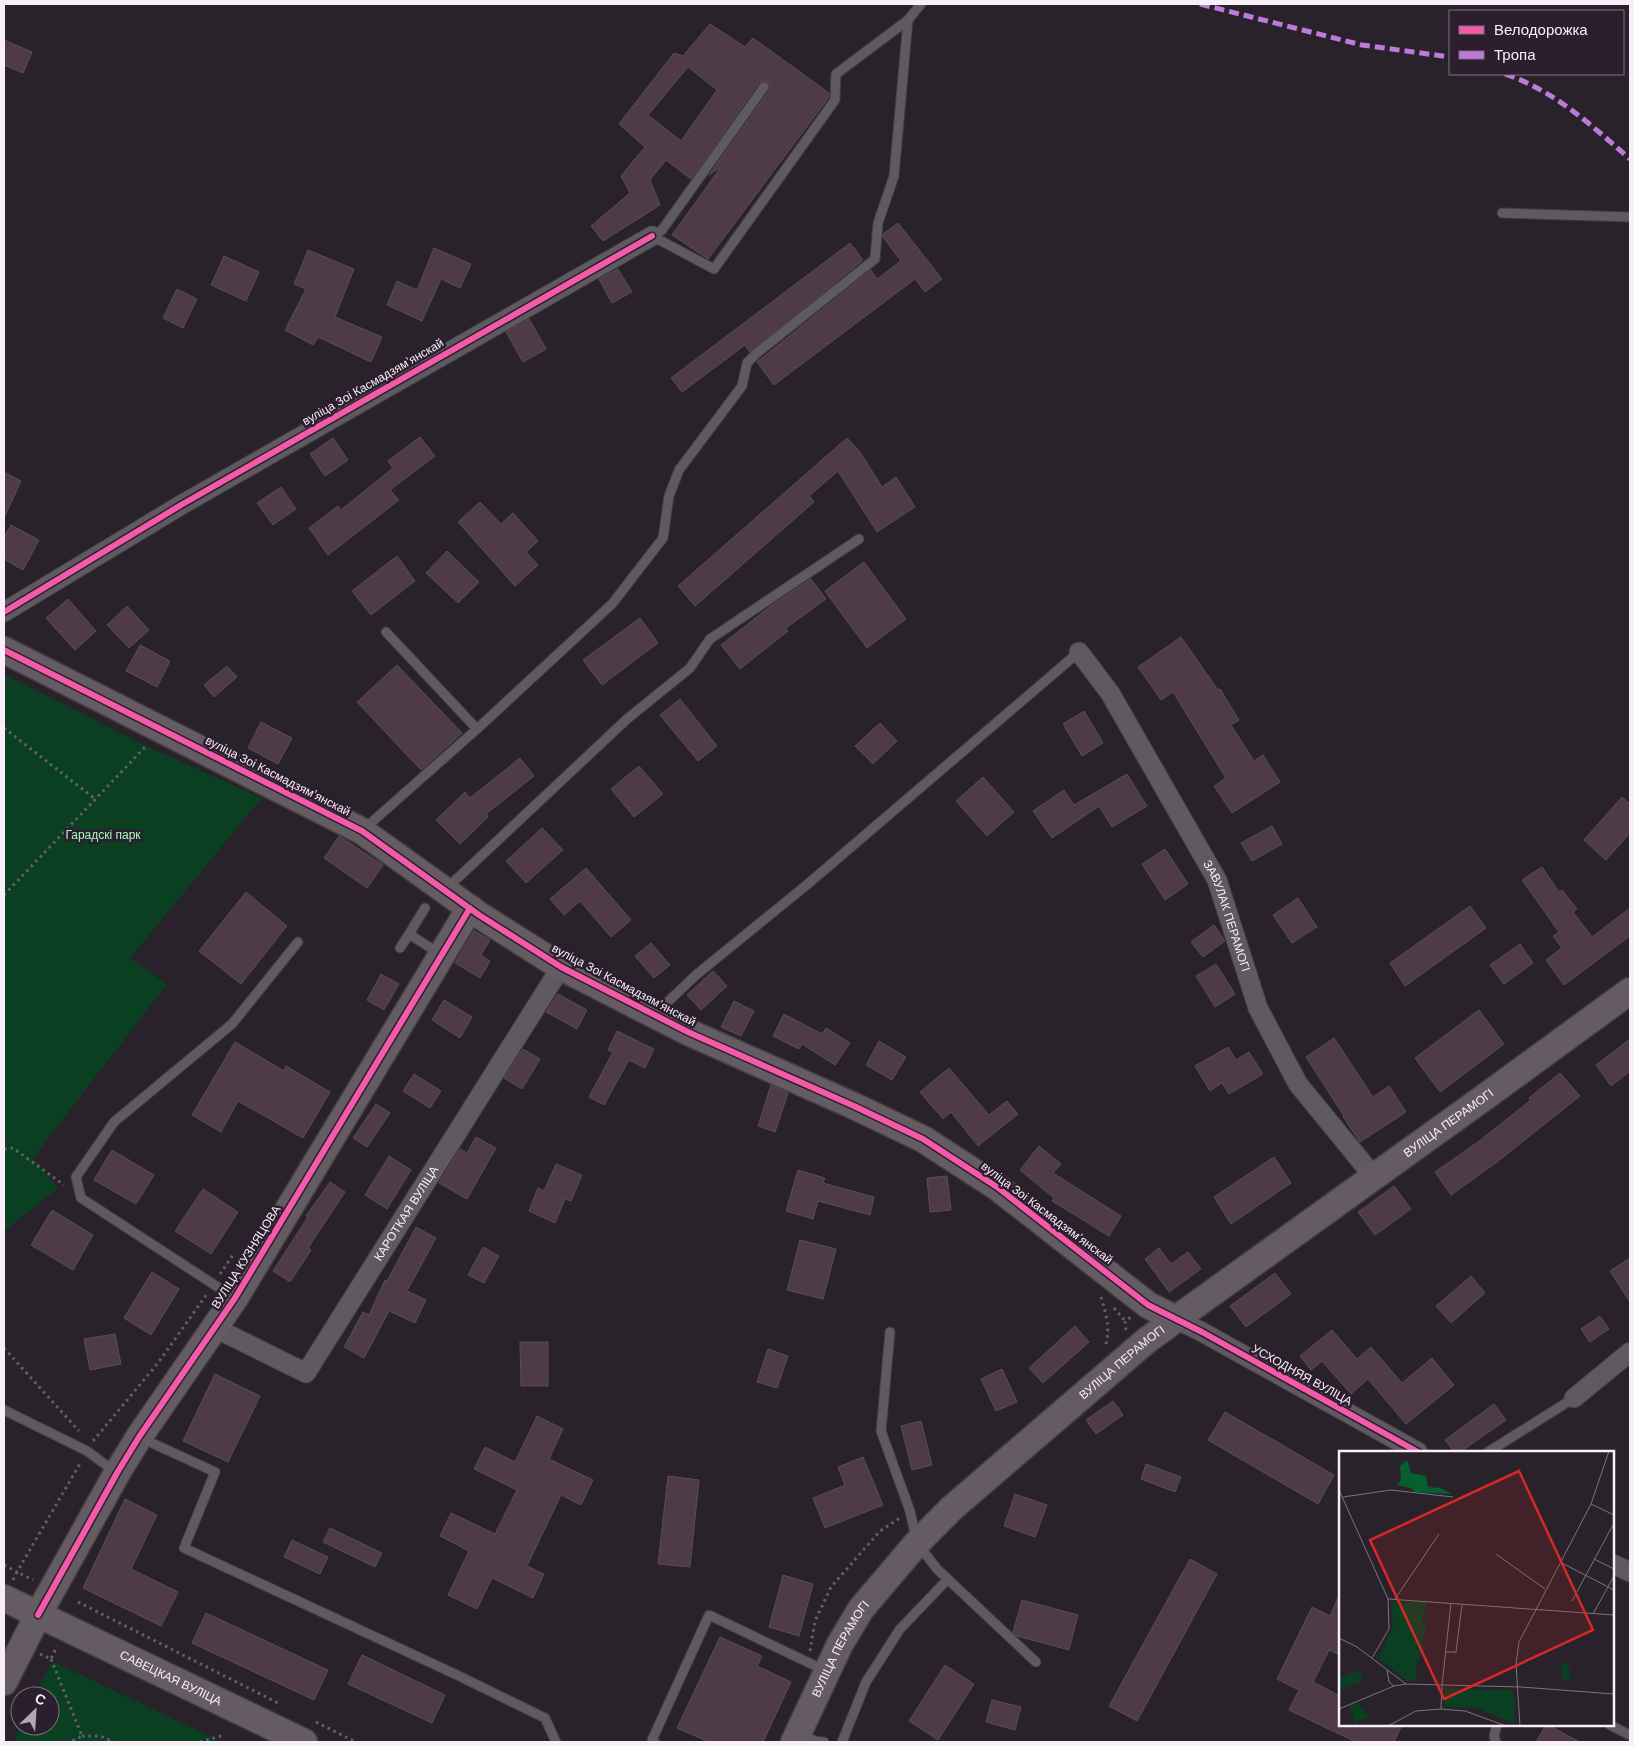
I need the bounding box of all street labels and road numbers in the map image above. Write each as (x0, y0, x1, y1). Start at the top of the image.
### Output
street label: вуліца Зоі Касмадзямʼянскай (300, 336, 446, 428)
street label: вуліца Зоі Касмадзямʼянскай (203, 733, 353, 819)
street label: ЗАВУЛАК ПЕРАМОГІ (1200, 858, 1253, 973)
street label: вуліца Зоі Касмадзямʼянскай (550, 941, 698, 1029)
street label: ВУЛІЦА ПЕРАМОГІ (1401, 1086, 1496, 1160)
street label: вуліца Зоі Касмадзямʼянскай (979, 1159, 1115, 1267)
street label: КАРОТКАЯ ВУЛІЦА (371, 1163, 441, 1263)
street label: ВУЛІЦА КУЗНЯЦОВА (209, 1203, 283, 1311)
street label: ВУЛІЦА ПЕРАМОГІ (1076, 1323, 1168, 1402)
street label: УСХОДНЯЯ ВУЛІЦА (1249, 1342, 1355, 1408)
street label: ВУЛІЦА ПЕРАМОГІ (809, 1598, 872, 1699)
street label: САВЕЦКАЯ ВУЛІЦА (118, 1648, 224, 1708)

